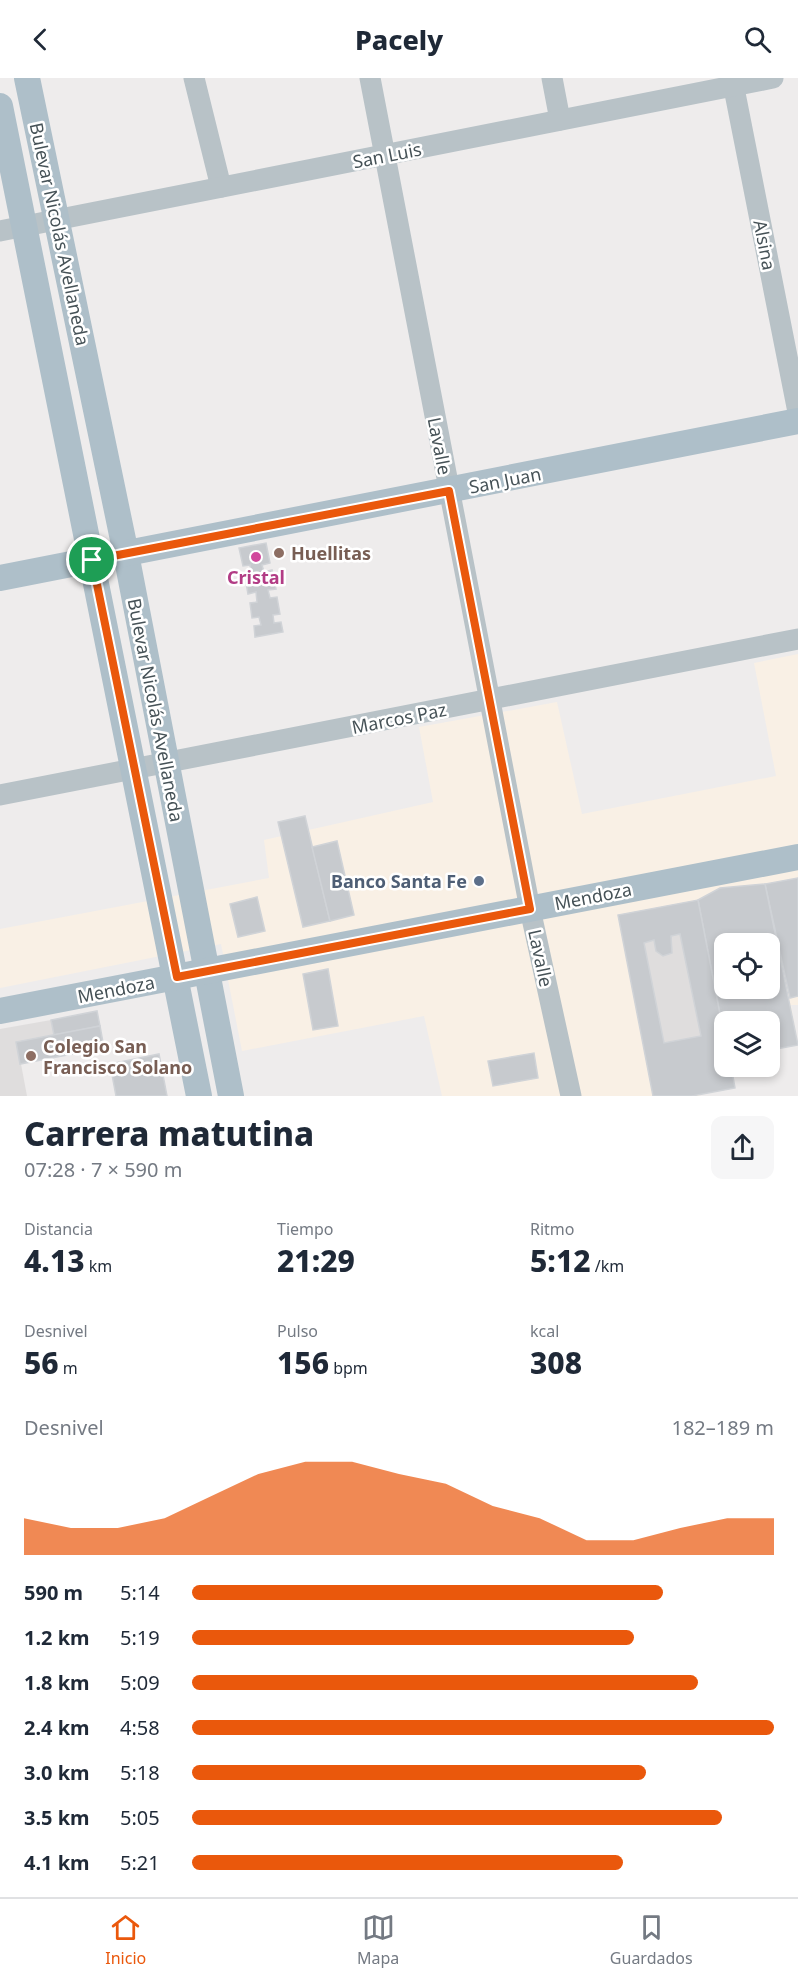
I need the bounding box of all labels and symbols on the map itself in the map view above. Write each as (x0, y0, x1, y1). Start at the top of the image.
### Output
street label: Bulevar Nicolás Avellaneda (25, 120, 95, 348)
street label: San Luis (351, 137, 423, 173)
street label: Alsina (748, 218, 782, 272)
street label: Lavalle (423, 415, 457, 477)
street label: San Juan (467, 461, 543, 499)
pin (66, 534, 117, 585)
place label: Huellitas (291, 541, 371, 565)
marker: Huellitas (272, 546, 286, 560)
marker: Cristal (249, 550, 263, 564)
place label: Cristal (227, 565, 285, 589)
street label: Bulevar Nicolás Avellaneda (123, 596, 189, 824)
street label: Marcos Paz (350, 697, 448, 739)
place label: Banco Santa Fe (331, 869, 467, 893)
marker: Banco Santa Fe (472, 874, 486, 888)
street label: Mendoza (552, 877, 634, 915)
street label: Lavalle (523, 927, 559, 989)
street label: Mendoza (75, 970, 157, 1008)
place label: Colegio San Francisco Solano (43, 1034, 192, 1079)
marker: Colegio San Francisco Solano (24, 1049, 38, 1063)

